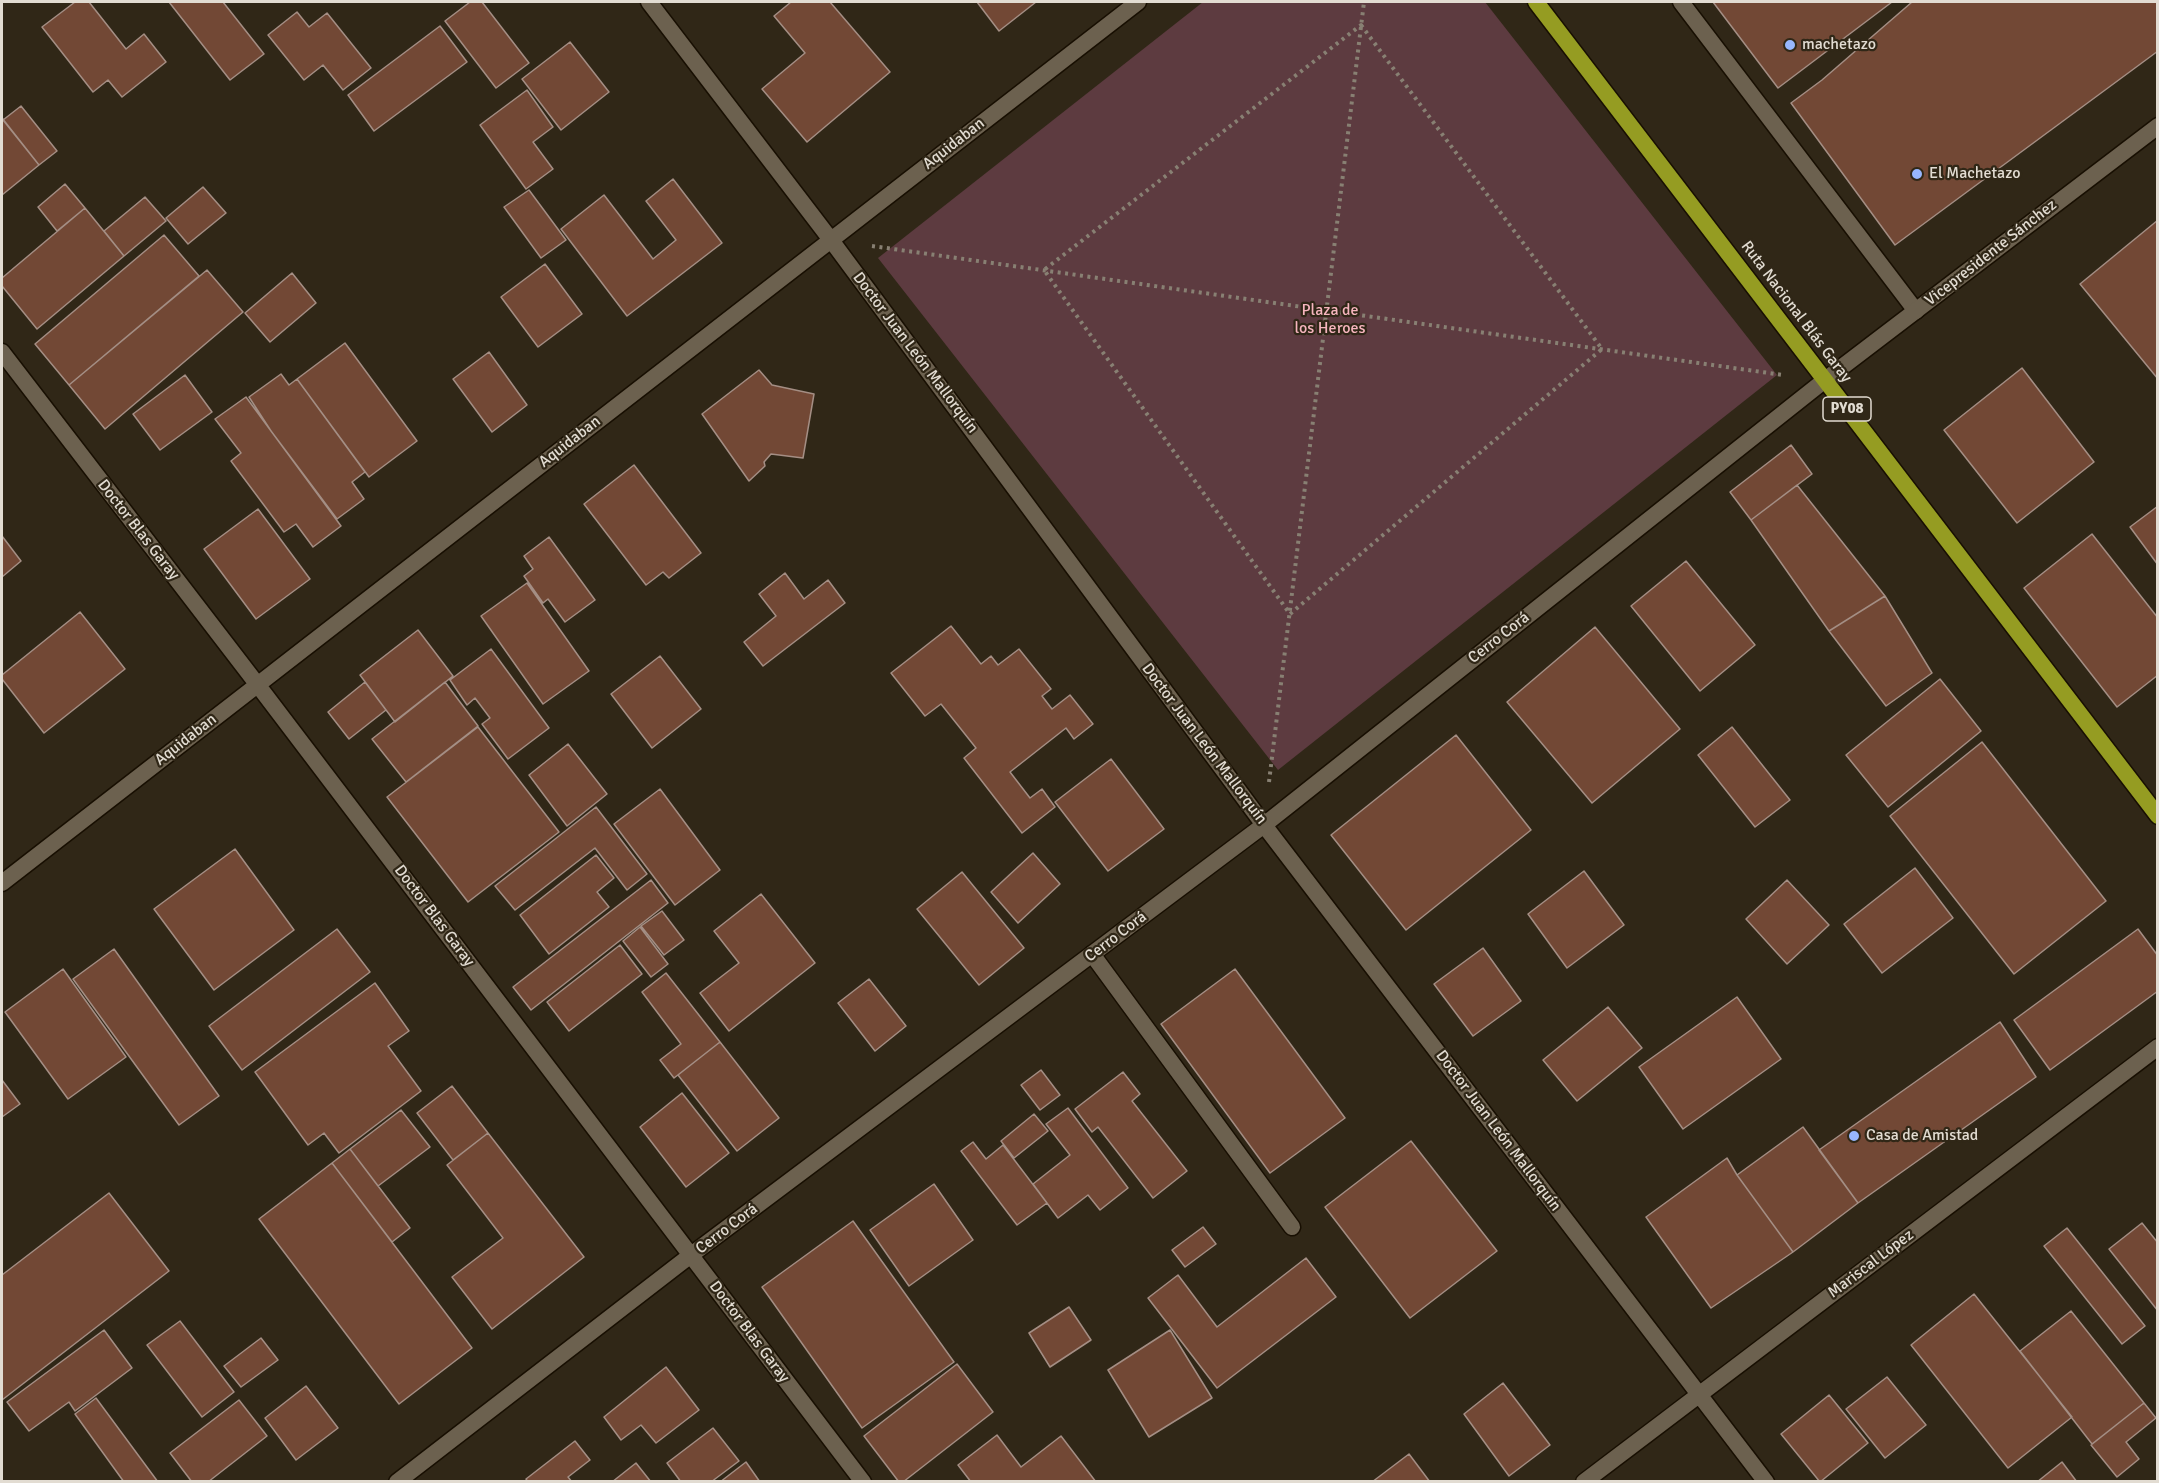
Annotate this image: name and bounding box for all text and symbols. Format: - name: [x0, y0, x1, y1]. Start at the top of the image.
- place label: machetazo: [1802, 35, 1876, 55]
- marker: machetazo: [1783, 38, 1797, 52]
- street label: Aquidaban: [919, 114, 989, 174]
- place label: El Machetazo: [1929, 164, 2020, 184]
- marker: El Machetazo: [1910, 167, 1924, 181]
- street label: Vicepresidente Sánchez: [1921, 196, 2061, 310]
- street label: Ruta Nacional Blás Garay: [1737, 237, 1855, 387]
- street label: Doctor Juan León Mallorquín: [848, 269, 982, 437]
- park label: Plaza de los Heroes: [1294, 301, 1366, 339]
- road number: PY08: [1823, 397, 1871, 421]
- street label: Aquidaban: [535, 412, 605, 472]
- street label: Doctor Blas Garay: [93, 476, 183, 584]
- street label: Cerro Corá: [1464, 608, 1534, 668]
- street label: Doctor Juan León Mallorquín: [1137, 660, 1271, 828]
- street label: Aquidaban: [151, 710, 221, 770]
- street label: Doctor Blas Garay: [390, 862, 478, 970]
- street label: Cerro Corá: [1081, 907, 1151, 967]
- street label: Doctor Juan León Mallorquín: [1431, 1047, 1565, 1215]
- place label: Casa de Amistad: [1866, 1126, 1978, 1146]
- marker: Casa de Amistad: [1847, 1129, 1861, 1143]
- street label: Cerro Corá: [692, 1199, 762, 1259]
- street label: Mariscal López: [1824, 1226, 1918, 1302]
- street label: Doctor Blas Garay: [705, 1278, 793, 1386]

